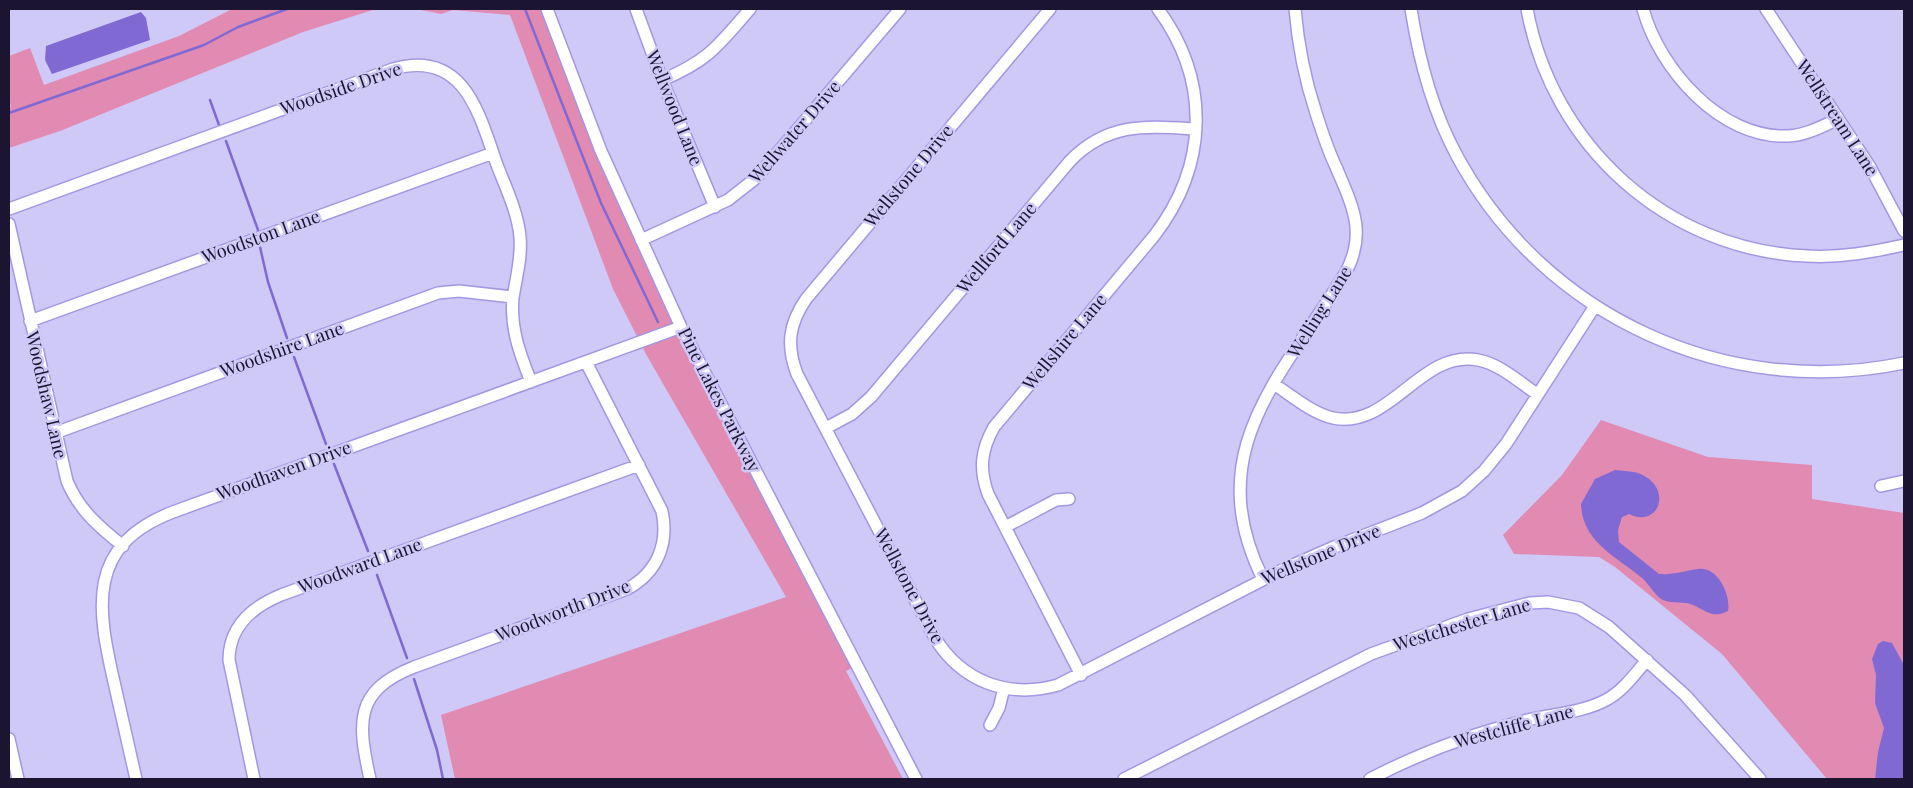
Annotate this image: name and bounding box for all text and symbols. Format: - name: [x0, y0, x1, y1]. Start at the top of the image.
- street label: Wellwood Lane: [641, 46, 709, 169]
- street label: Wellstream Lane: [1791, 54, 1885, 180]
- street label: Woodside Drive: [276, 56, 404, 120]
- street label: Wellwater Drive: [742, 75, 846, 189]
- street label: Wellstone Drive: [858, 119, 958, 233]
- street label: Wellford Lane: [950, 197, 1041, 299]
- street label: Woodston Lane: [197, 204, 323, 269]
- street label: Welling Lane: [1281, 261, 1357, 363]
- street label: Wellshire Lane: [1016, 288, 1112, 395]
- street label: Woodshire Lane: [216, 316, 347, 383]
- street label: Pine Lakes Parkway: [673, 323, 767, 476]
- street label: Woodshaw Lane: [20, 328, 73, 461]
- street label: Woodhaven Drive: [212, 435, 354, 506]
- street label: Wellstone Drive: [1256, 518, 1384, 590]
- street label: Wellstone Drive: [869, 523, 950, 647]
- street label: Woodward Lane: [294, 532, 425, 599]
- street label: Woodworth Drive: [491, 573, 633, 647]
- street label: Westchester Lane: [1389, 592, 1533, 657]
- street label: Westcliffe Lane: [1451, 699, 1576, 754]

